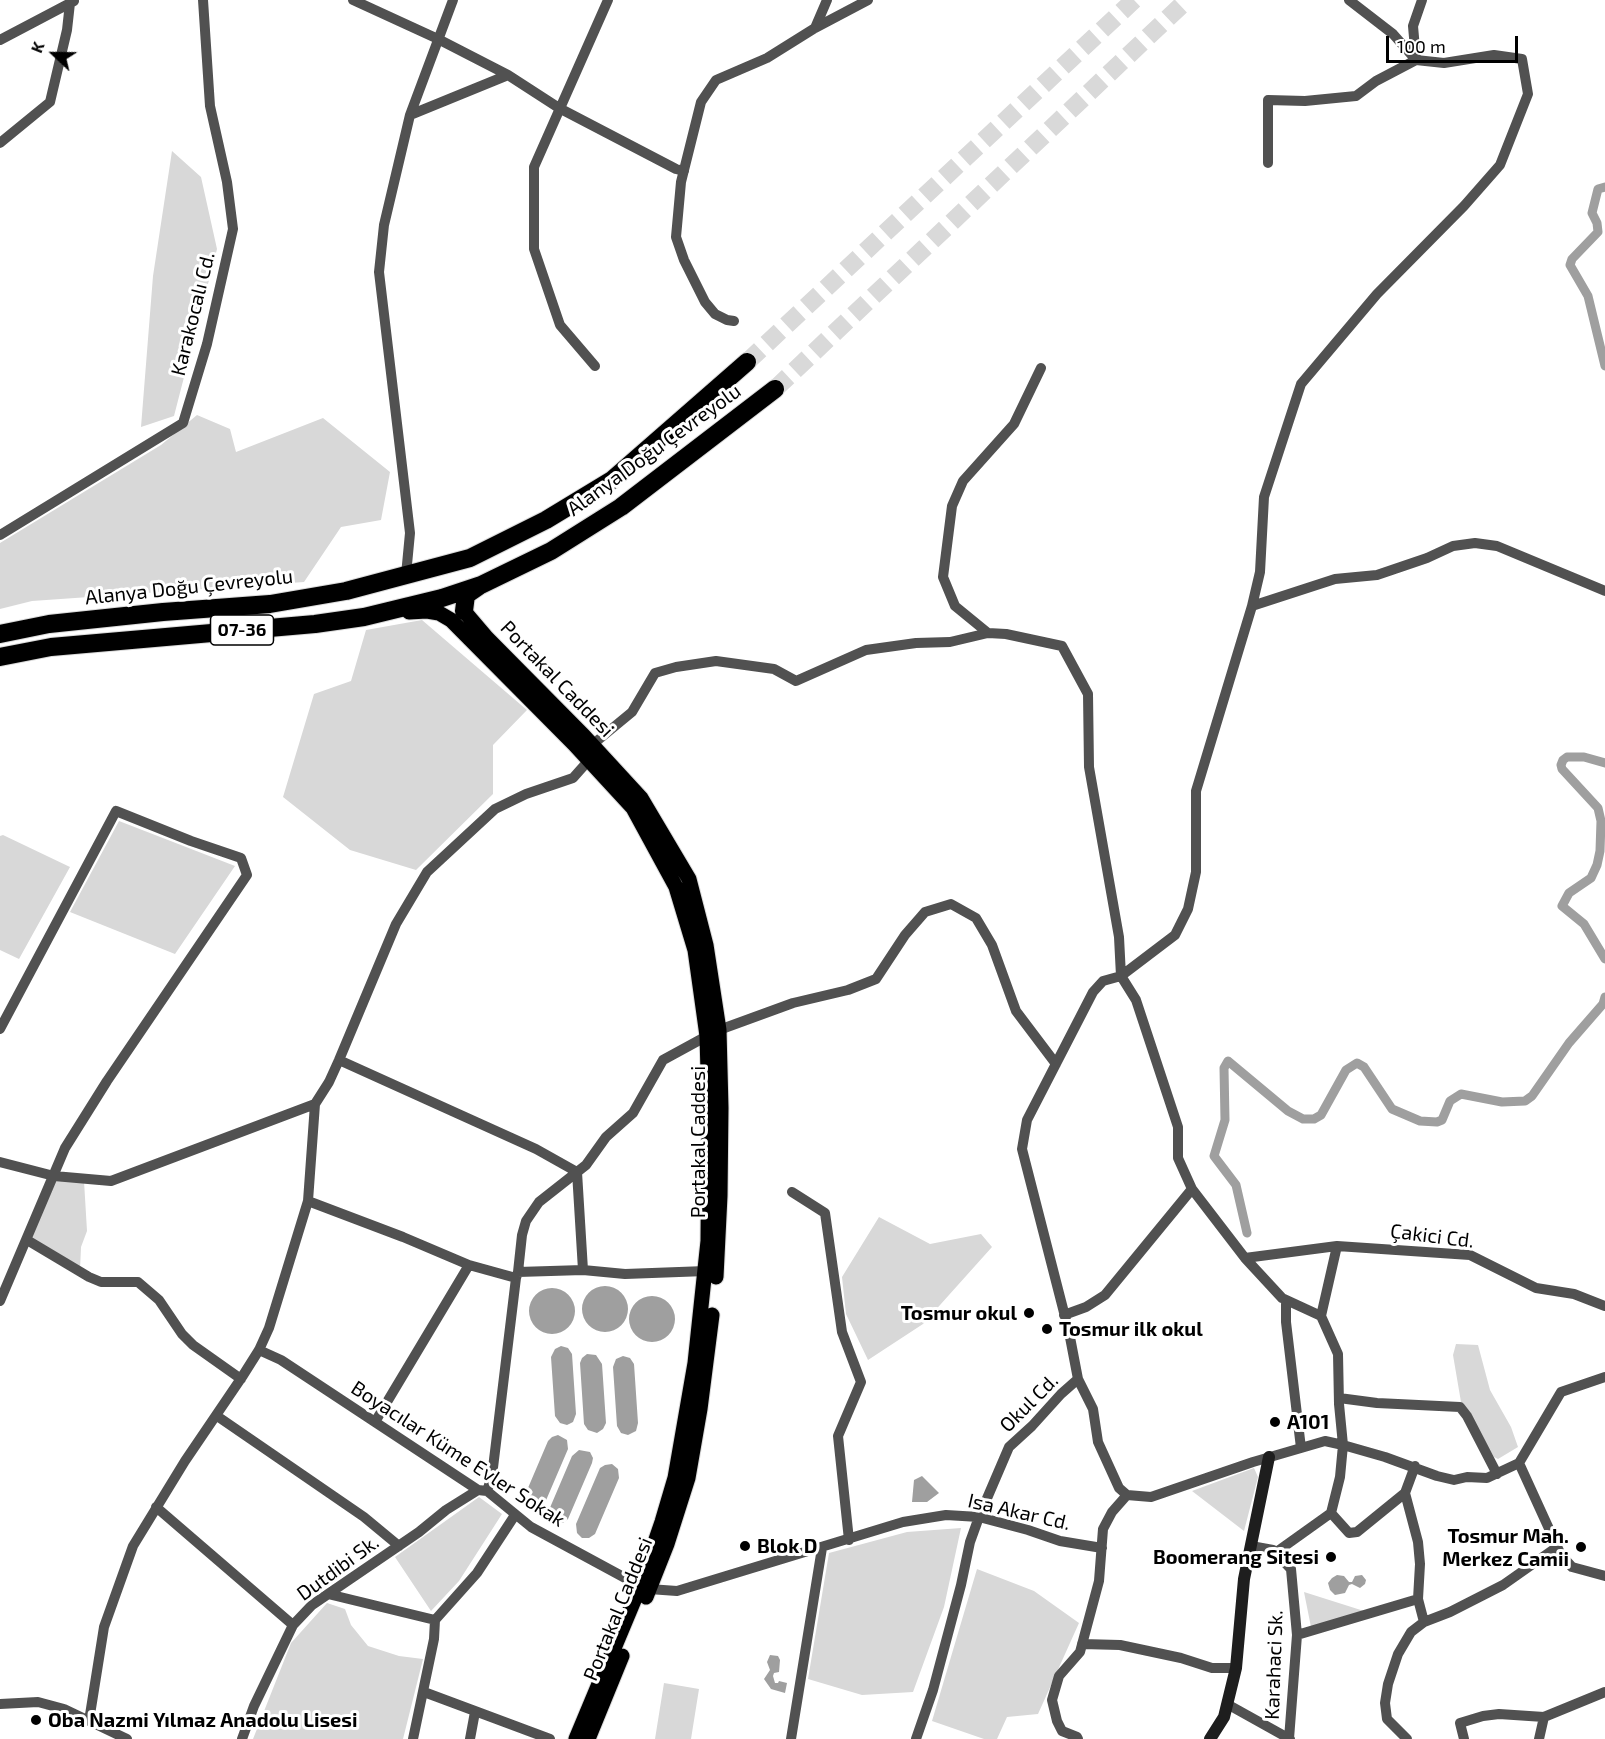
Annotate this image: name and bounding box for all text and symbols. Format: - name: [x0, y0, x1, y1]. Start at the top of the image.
- north arrow: [24, 24, 84, 84]
- scale bar: [1389, 24, 1521, 62]
- text: 100 m: [1397, 35, 1446, 57]
- text: K: [26, 39, 48, 55]
- street label: Karakocalı Cd.: [166, 250, 220, 378]
- street label: Alanya Doğu Çevreyolu: [562, 379, 746, 521]
- street label: Alanya Doğu Çevreyolu: [84, 564, 294, 610]
- road number: 07-36: [210, 615, 274, 645]
- street label: Portakal Caddesi: [495, 616, 619, 742]
- street label: Portakal Caddesi: [686, 1066, 710, 1218]
- street label: Çakici Cd.: [1389, 1219, 1475, 1253]
- place label: Tosmur okul: [901, 1301, 1017, 1325]
- marker: Tosmur okul: [1022, 1306, 1036, 1320]
- place label: Tosmur ilk okul: [1059, 1317, 1203, 1341]
- marker: Tosmur ilk okul: [1040, 1322, 1054, 1336]
- street label: Okul Cd.: [995, 1369, 1063, 1437]
- street label: Boyacılar Küme Evler Sokak: [347, 1376, 569, 1532]
- place label: A101: [1287, 1410, 1329, 1434]
- marker: A101: [1268, 1415, 1282, 1429]
- street label: Isa Akar Cd.: [965, 1489, 1073, 1535]
- place label: Tosmur Mah. Merkez Camii: [1442, 1524, 1569, 1571]
- street label: Dutdibi Sk.: [292, 1530, 384, 1606]
- street label: Portakal Caddesi: [578, 1534, 658, 1684]
- place label: Blok D: [757, 1534, 817, 1558]
- marker: Blok D: [738, 1539, 752, 1553]
- marker: Tosmur Mah. Merkez Camii: [1574, 1540, 1588, 1554]
- place label: Boomerang Sitesi: [1153, 1545, 1319, 1569]
- marker: Boomerang Sitesi: [1324, 1550, 1338, 1564]
- street label: Karahaci Sk.: [1260, 1610, 1288, 1720]
- place label: Oba Nazmi Yılmaz Anadolu Lisesi: [48, 1708, 357, 1732]
- marker: Oba Nazmi Yılmaz Anadolu Lisesi: [29, 1713, 43, 1727]

